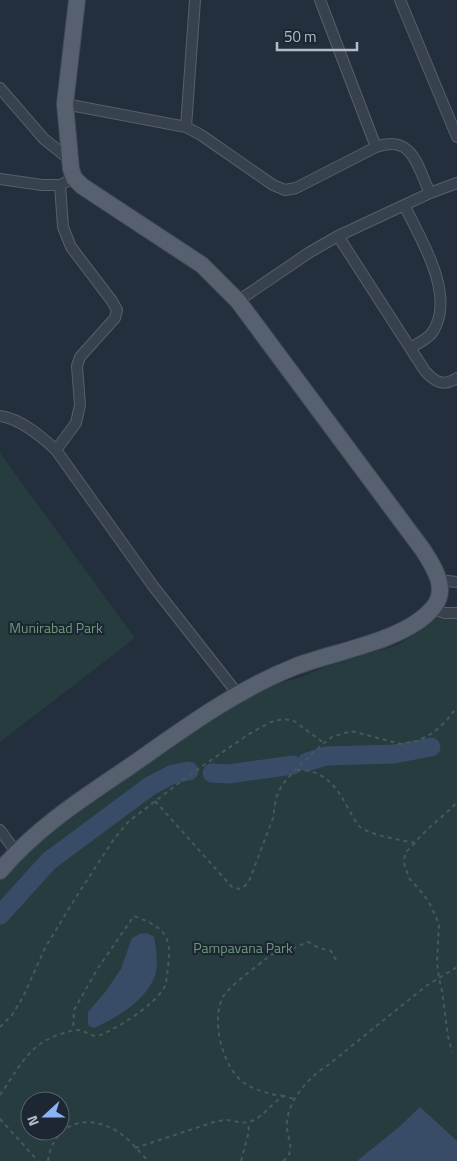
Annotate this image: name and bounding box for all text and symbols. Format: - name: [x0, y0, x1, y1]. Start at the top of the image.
- scale bar: [277, 20, 357, 52]
- text: 50 m: [284, 25, 317, 48]
- park label: Munirabad Park: [9, 617, 103, 638]
- park label: Pampavana Park: [193, 937, 293, 958]
- north arrow: [20, 1091, 70, 1141]
- text: N: [21, 1113, 44, 1129]

